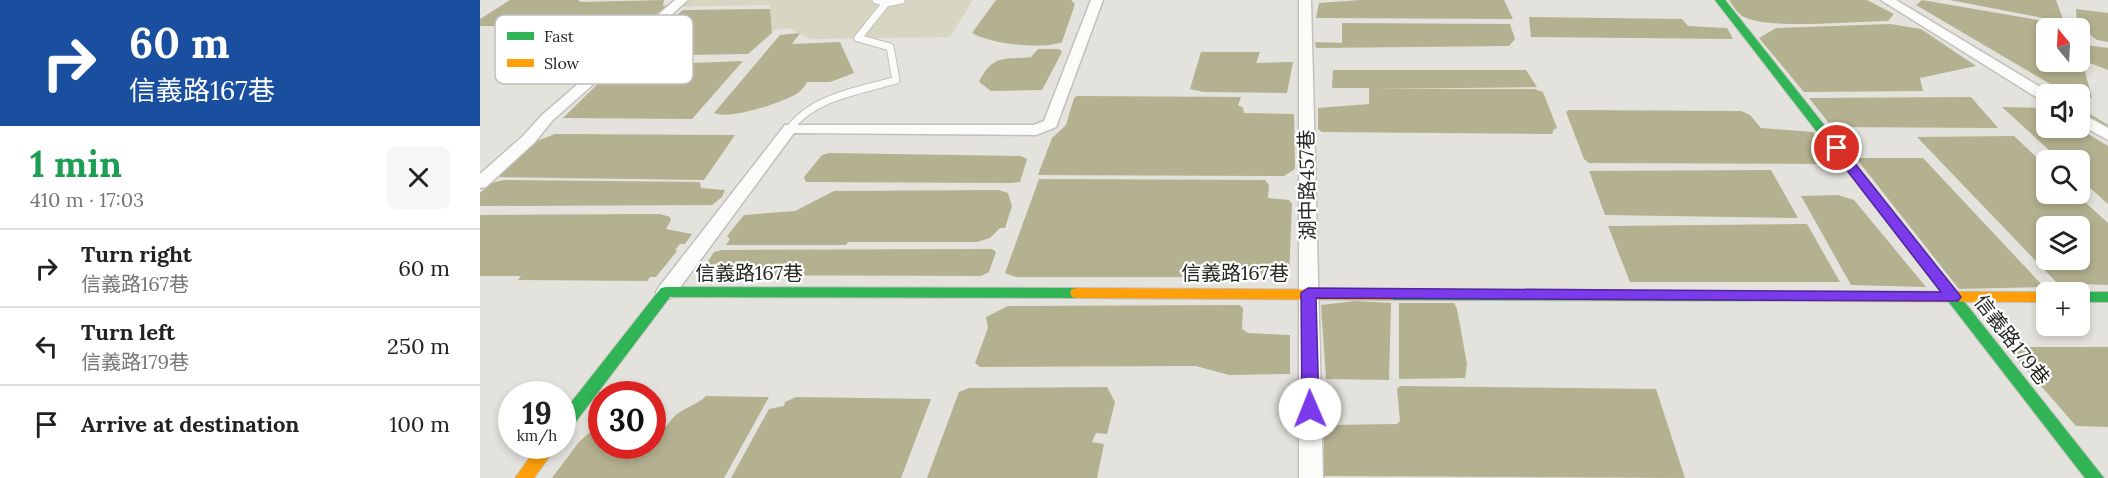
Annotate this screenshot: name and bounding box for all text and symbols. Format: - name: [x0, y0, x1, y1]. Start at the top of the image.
- legend: [495, 15, 693, 84]
- text: 60 m: [129, 16, 230, 70]
- north arrow: [2036, 18, 2090, 72]
- map controls: [2036, 18, 2090, 336]
- icon: right: [30, 24, 108, 102]
- text: Fast: [544, 26, 575, 46]
- text: Slow: [544, 53, 580, 73]
- text: 信義路167巷: [129, 73, 275, 107]
- button: sound: [2036, 84, 2090, 138]
- pin: [1811, 122, 1862, 173]
- street label: 湖中路457巷: [1293, 129, 1320, 241]
- icon: arrive: [1820, 131, 1853, 164]
- text: 1 min: [30, 141, 122, 187]
- button: close: [387, 146, 450, 209]
- button: search: [2036, 150, 2090, 204]
- text: 410 m · 17:03: [30, 187, 144, 212]
- button: layers: [2036, 216, 2090, 270]
- text: Turn right: [81, 240, 192, 268]
- icon: right: [30, 252, 63, 285]
- text: 60 m: [398, 254, 450, 282]
- street label: 信義路167巷: [695, 260, 803, 285]
- street label: 信義路167巷: [1181, 260, 1289, 285]
- text: 信義路167巷: [81, 271, 189, 296]
- button: +: [2036, 282, 2090, 336]
- street label: 信義路179巷: [1969, 289, 2056, 390]
- text: Turn left: [81, 318, 175, 346]
- icon: left: [30, 330, 63, 363]
- text: 250 m: [387, 332, 450, 360]
- text: 信義路179巷: [81, 349, 189, 374]
- position arrow: [1278, 377, 1342, 441]
- speed limit sign: 30: [588, 381, 666, 459]
- text: 19: [522, 394, 552, 432]
- icon: arrive: [30, 408, 63, 441]
- text: Arrive at destination: [81, 410, 299, 438]
- text: 100 m: [389, 410, 450, 438]
- text: km/h: [517, 426, 557, 445]

